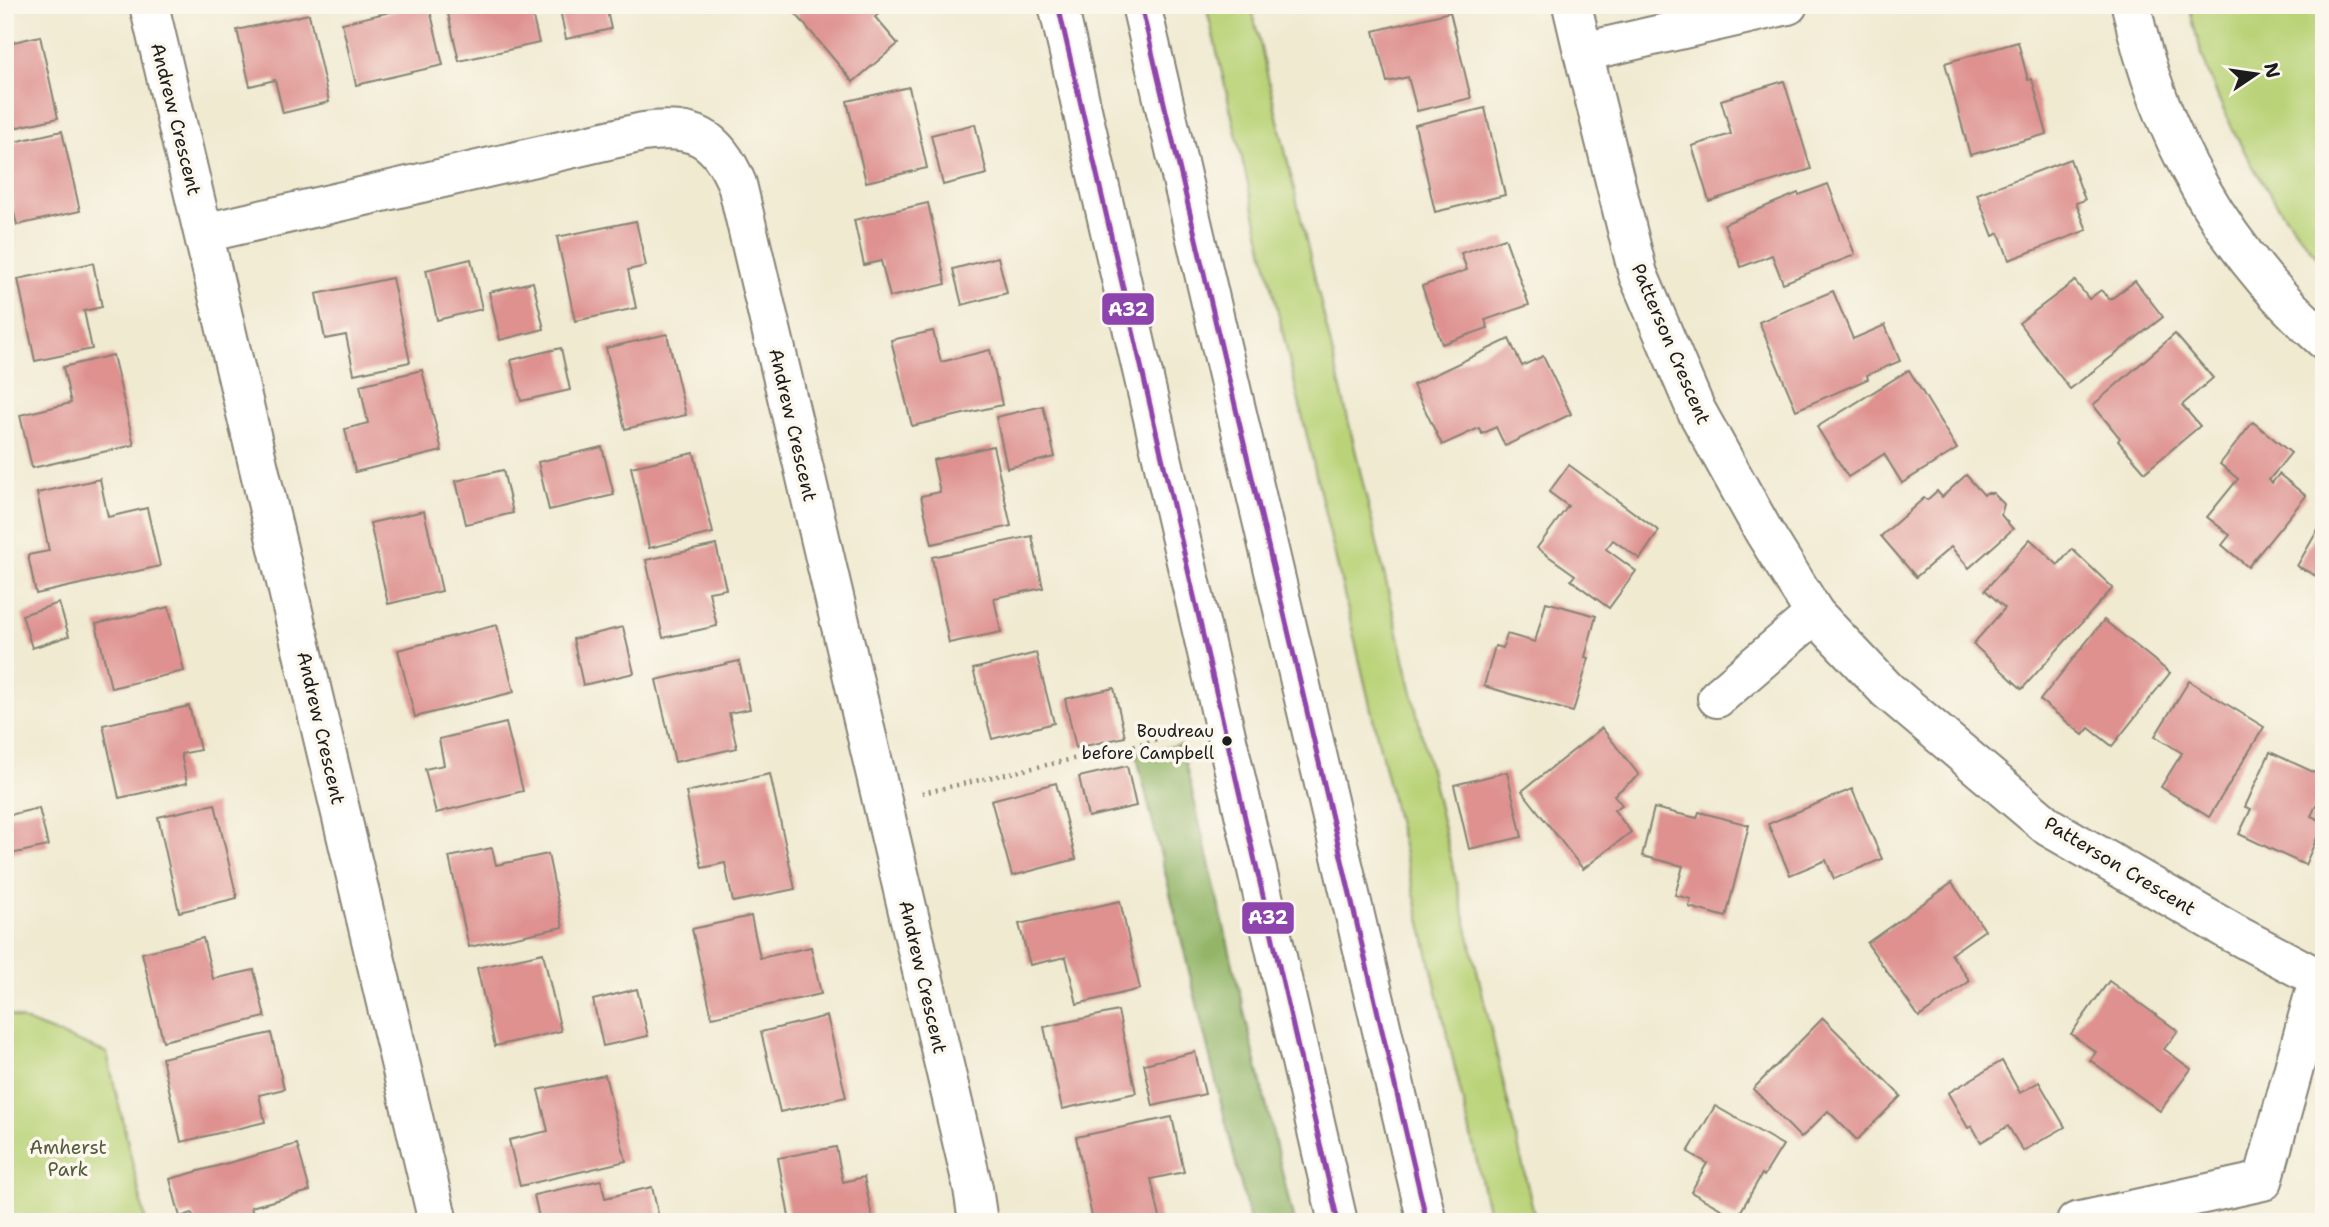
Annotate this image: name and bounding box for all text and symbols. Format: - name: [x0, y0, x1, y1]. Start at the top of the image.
- north arrow: [2220, 38, 2290, 108]
- street label: Andrew Crescent: [145, 40, 207, 198]
- text: N: [2258, 60, 2286, 80]
- street label: Patterson Crescent: [1626, 260, 1716, 428]
- line badge: A32: [1101, 292, 1155, 326]
- text: A32: [1108, 297, 1148, 322]
- street label: Andrew Crescent: [763, 346, 823, 504]
- street label: Andrew Crescent: [291, 649, 351, 807]
- place label: Boudreau before Campbell: [1082, 720, 1214, 764]
- marker: Boudreau before Campbell: [1220, 734, 1234, 748]
- street label: Patterson Crescent: [2040, 811, 2200, 921]
- street label: Andrew Crescent: [893, 898, 953, 1056]
- line badge: A32: [1241, 901, 1295, 935]
- text: A32: [1248, 905, 1288, 930]
- park label: Amherst Park: [29, 1135, 107, 1182]

